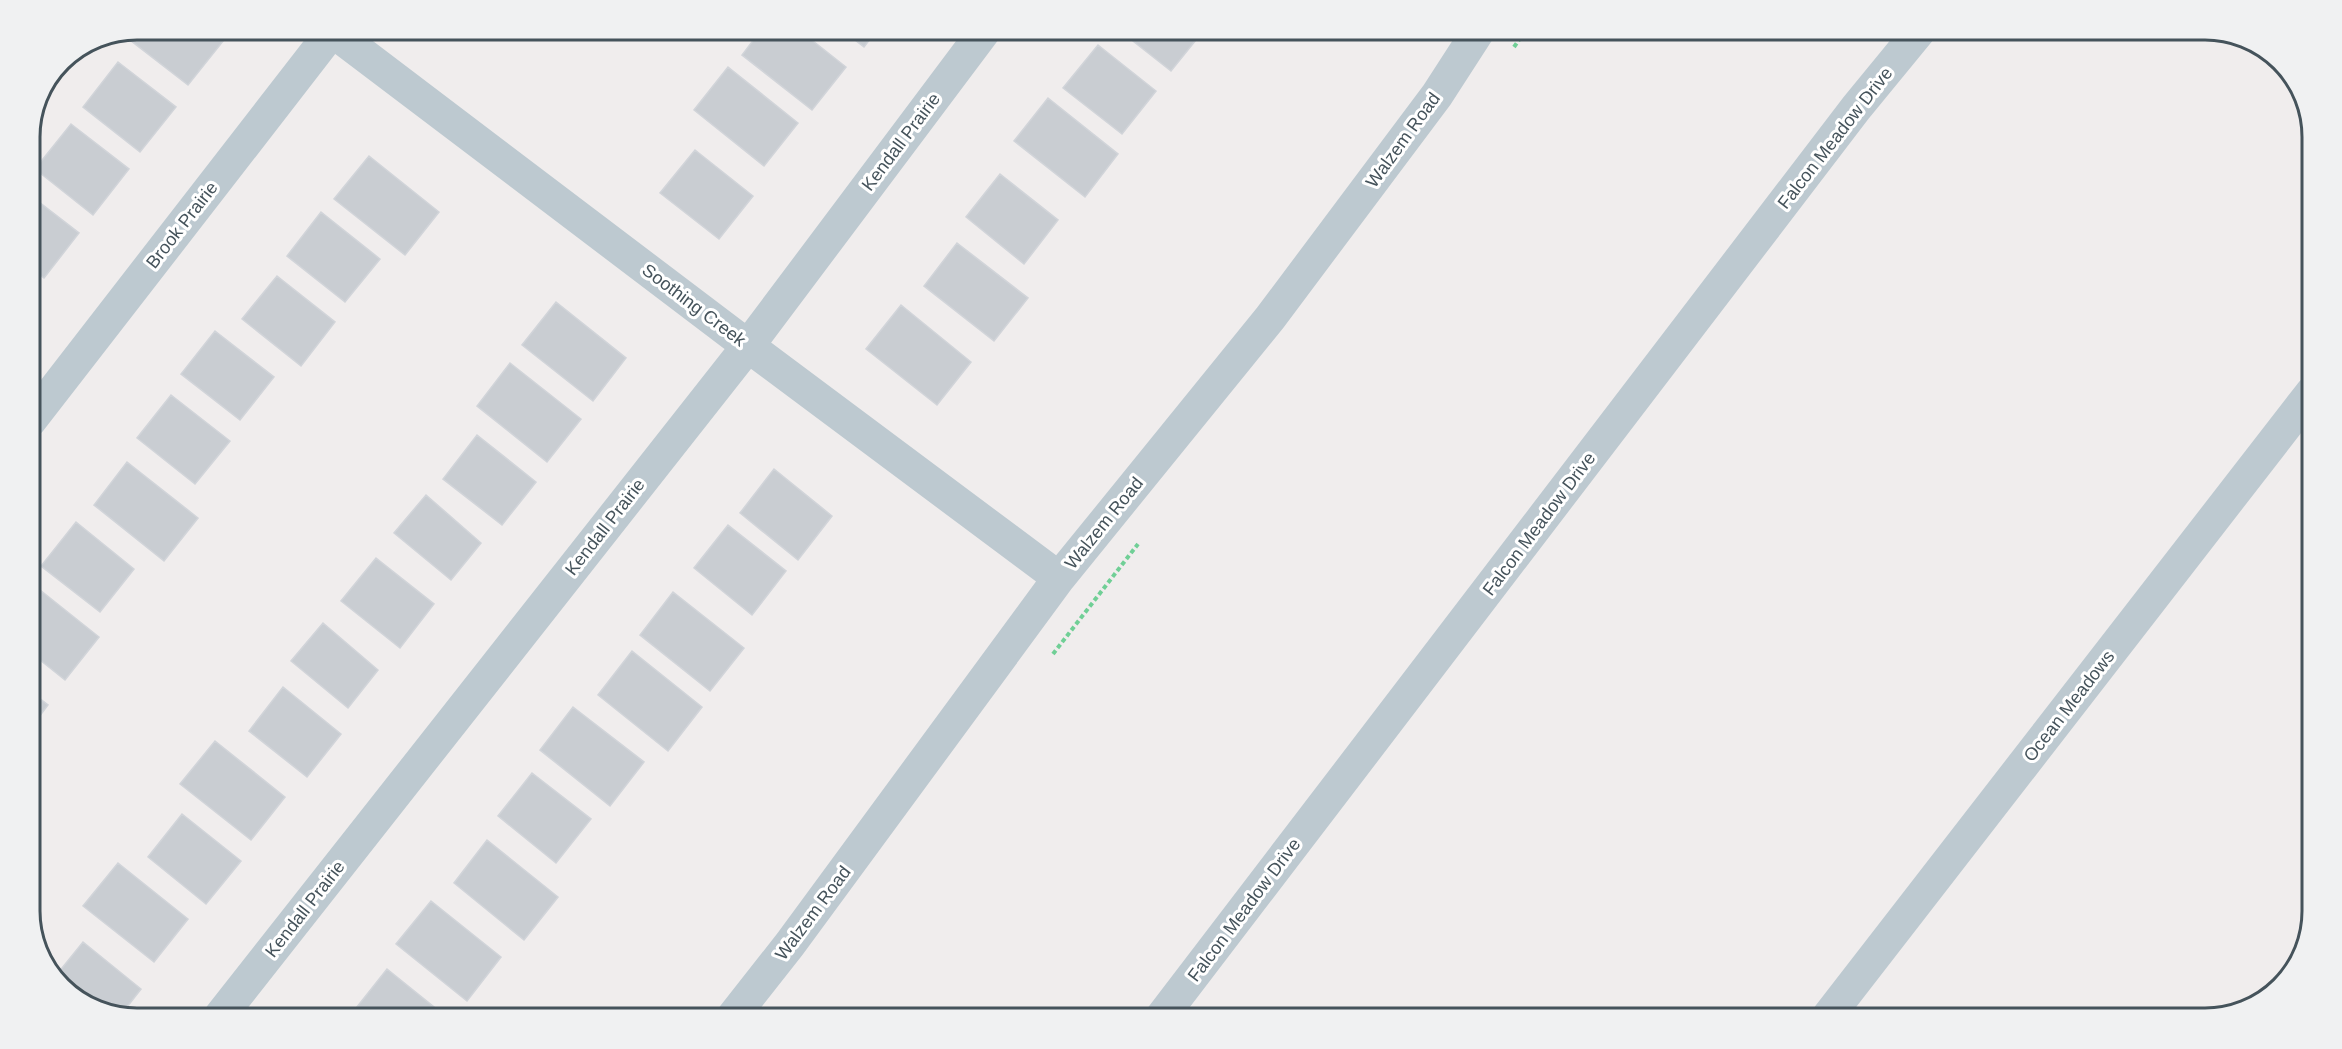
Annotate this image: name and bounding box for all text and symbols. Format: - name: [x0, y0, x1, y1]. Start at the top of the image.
- street label: Falcon Meadow Drive: [1774, 63, 1896, 213]
- street label: Kendall Prairie: [858, 89, 944, 195]
- street label: Walzem Road: [1362, 89, 1444, 191]
- street label: Brook Prairie: [142, 178, 222, 272]
- street label: Soothing Creek: [638, 260, 750, 351]
- street label: Falcon Meadow Drive: [1479, 448, 1599, 600]
- street label: Walzem Road: [1061, 473, 1147, 573]
- street label: Kendall Prairie: [561, 475, 649, 579]
- street label: Ocean Meadows: [2020, 647, 2118, 765]
- street label: Falcon Meadow Drive: [1184, 834, 1304, 986]
- street label: Kendall Prairie: [261, 857, 349, 961]
- street label: Walzem Road: [771, 862, 855, 964]

